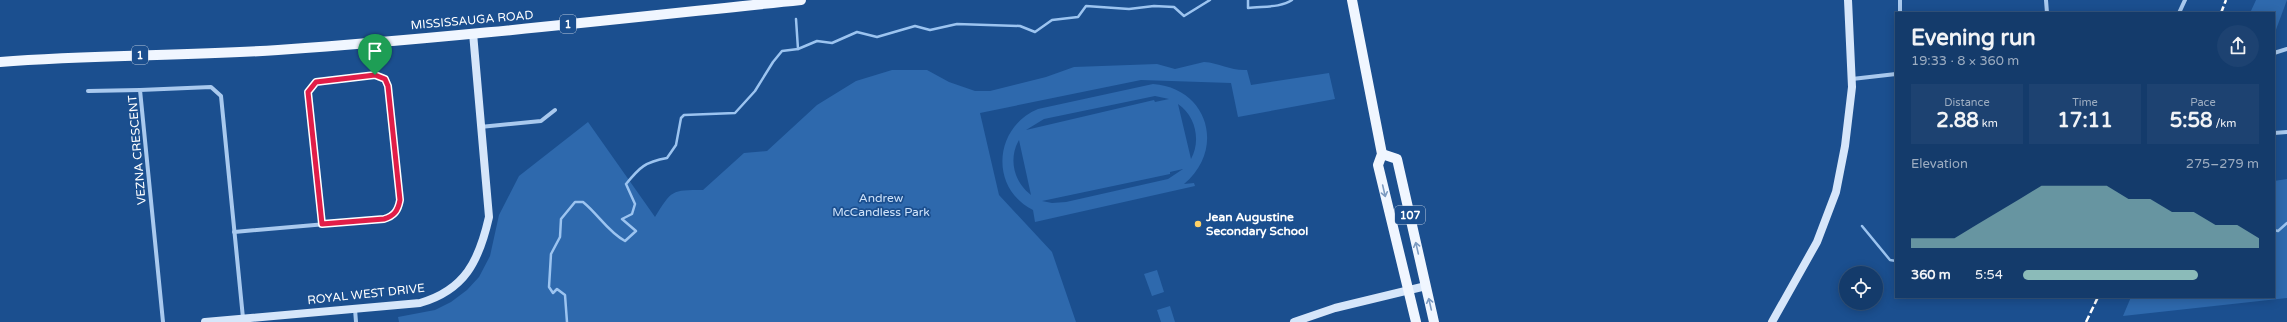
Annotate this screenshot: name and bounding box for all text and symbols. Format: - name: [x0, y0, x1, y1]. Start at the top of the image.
- street label: MISSISSAUGA ROAD: [410, 8, 534, 32]
- road number: 1: [560, 15, 576, 33]
- text: Evening run: [1911, 25, 2036, 51]
- button: share: [2217, 25, 2259, 67]
- pin: [358, 34, 392, 75]
- icon: arrive: [364, 40, 386, 62]
- road number: 1: [132, 46, 148, 64]
- text: 19:33 · 8 × 360 m: [1911, 53, 2019, 69]
- street label: VEZNA CRESCENT: [125, 94, 149, 206]
- text: Distance: [1944, 96, 1990, 109]
- text: Time: [2072, 96, 2098, 109]
- text: Pace: [2190, 96, 2216, 109]
- text: 2.88: [1936, 109, 1979, 133]
- text: 17:11: [2057, 109, 2113, 133]
- text: 5:58: [2170, 109, 2213, 133]
- text: km: [1979, 117, 1998, 130]
- text: /km: [2213, 117, 2236, 130]
- text: Elevation: [1911, 156, 1968, 172]
- text: 275–279 m: [2186, 156, 2259, 172]
- one-way arrow: [1381, 184, 1389, 197]
- park label: Andrew McCandless Park: [832, 191, 930, 219]
- road number: 107: [1395, 206, 1425, 224]
- place label: Jean Augustine Secondary School: [1205, 210, 1308, 239]
- marker: Jean Augustine Secondary School: [1193, 219, 1203, 229]
- one-way arrow: [1413, 242, 1421, 255]
- map controls: [1839, 266, 1883, 310]
- button: locate: [1839, 266, 1883, 310]
- text: 360 m: [1911, 267, 1951, 283]
- text: 5:54: [1975, 267, 2003, 283]
- street label: ROYAL WEST DRIVE: [307, 281, 426, 307]
- one-way arrow: [1426, 298, 1433, 311]

